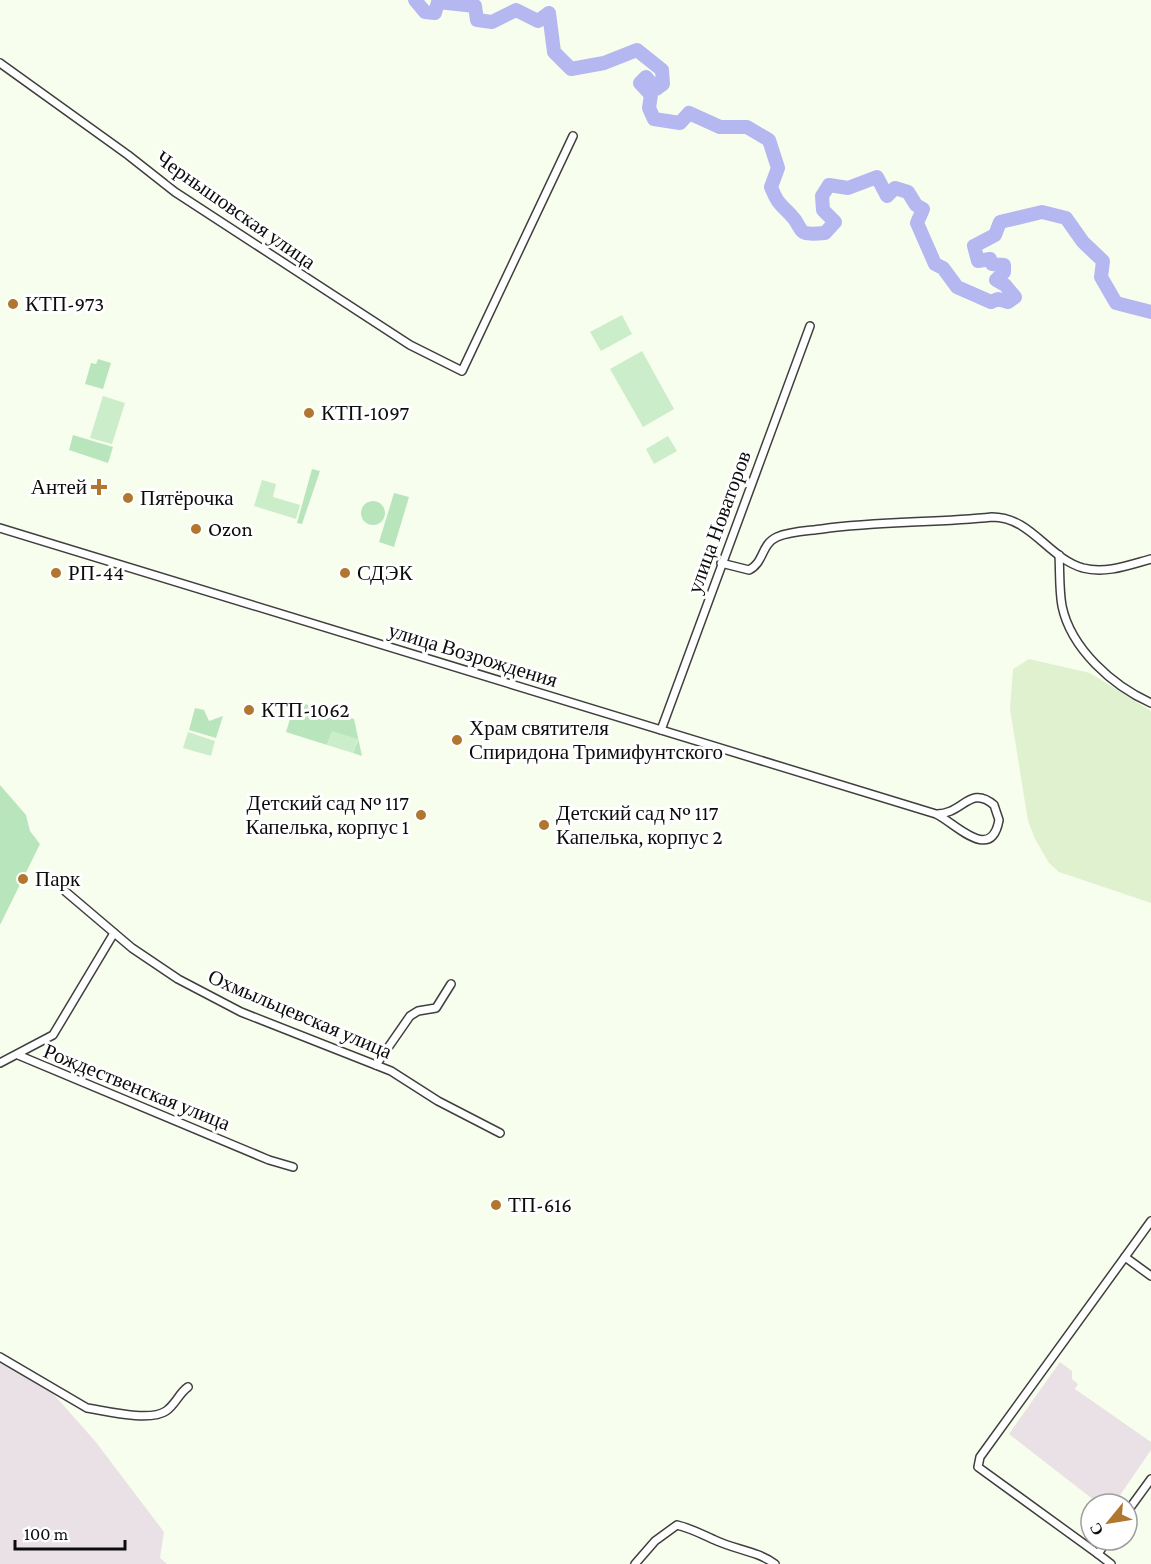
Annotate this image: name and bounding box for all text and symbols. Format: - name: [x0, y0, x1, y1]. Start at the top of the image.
- street label: Чернышовская улица: [152, 146, 321, 274]
- place label: КТП-973: [25, 292, 104, 316]
- marker: КТП-973: [6, 297, 20, 311]
- place label: КТП-1097: [321, 401, 409, 425]
- marker: КТП-1097: [302, 406, 316, 420]
- street label: улица Новаторов: [682, 447, 756, 597]
- place label: Антей: [31, 475, 87, 499]
- marker: Антей: [92, 480, 106, 494]
- place label: Пятёрочка: [140, 486, 234, 510]
- marker: Пятёрочка: [121, 491, 135, 505]
- place label: Ozon: [208, 517, 253, 541]
- marker: Ozon: [189, 522, 203, 536]
- place label: РП-44: [68, 561, 124, 585]
- place label: СДЭК: [357, 561, 414, 585]
- marker: РП-44: [49, 566, 63, 580]
- marker: СДЭК: [338, 566, 352, 580]
- street label: улица Возрождения: [385, 618, 561, 692]
- place label: КТП-1062: [261, 698, 349, 722]
- marker: КТП-1062: [242, 703, 256, 717]
- place label: Храм святителя Спиридона Тримифунтского: [469, 716, 723, 764]
- marker: Храм святителя Спиридона Тримифунтского: [450, 733, 464, 747]
- place label: Детский сад № 117 Капелька, корпус 1: [246, 791, 409, 839]
- place label: Детский сад № 117 Капелька, корпус 2: [556, 801, 722, 849]
- marker: Детский сад № 117 Капелька, корпус 1: [414, 808, 428, 822]
- marker: Детский сад № 117 Капелька, корпус 2: [537, 818, 551, 832]
- place label: Парк: [35, 867, 81, 891]
- marker: Парк: [16, 872, 30, 886]
- street label: Охмыльцевская улица: [204, 964, 396, 1064]
- street label: Рождественская улица: [40, 1039, 234, 1136]
- place label: ТП-616: [508, 1193, 572, 1217]
- marker: ТП-616: [489, 1198, 503, 1212]
- north arrow: [1079, 1492, 1139, 1552]
- scale bar: [15, 1513, 124, 1551]
- text: С: [1086, 1520, 1107, 1539]
- text: 100 m: [24, 1524, 69, 1544]

